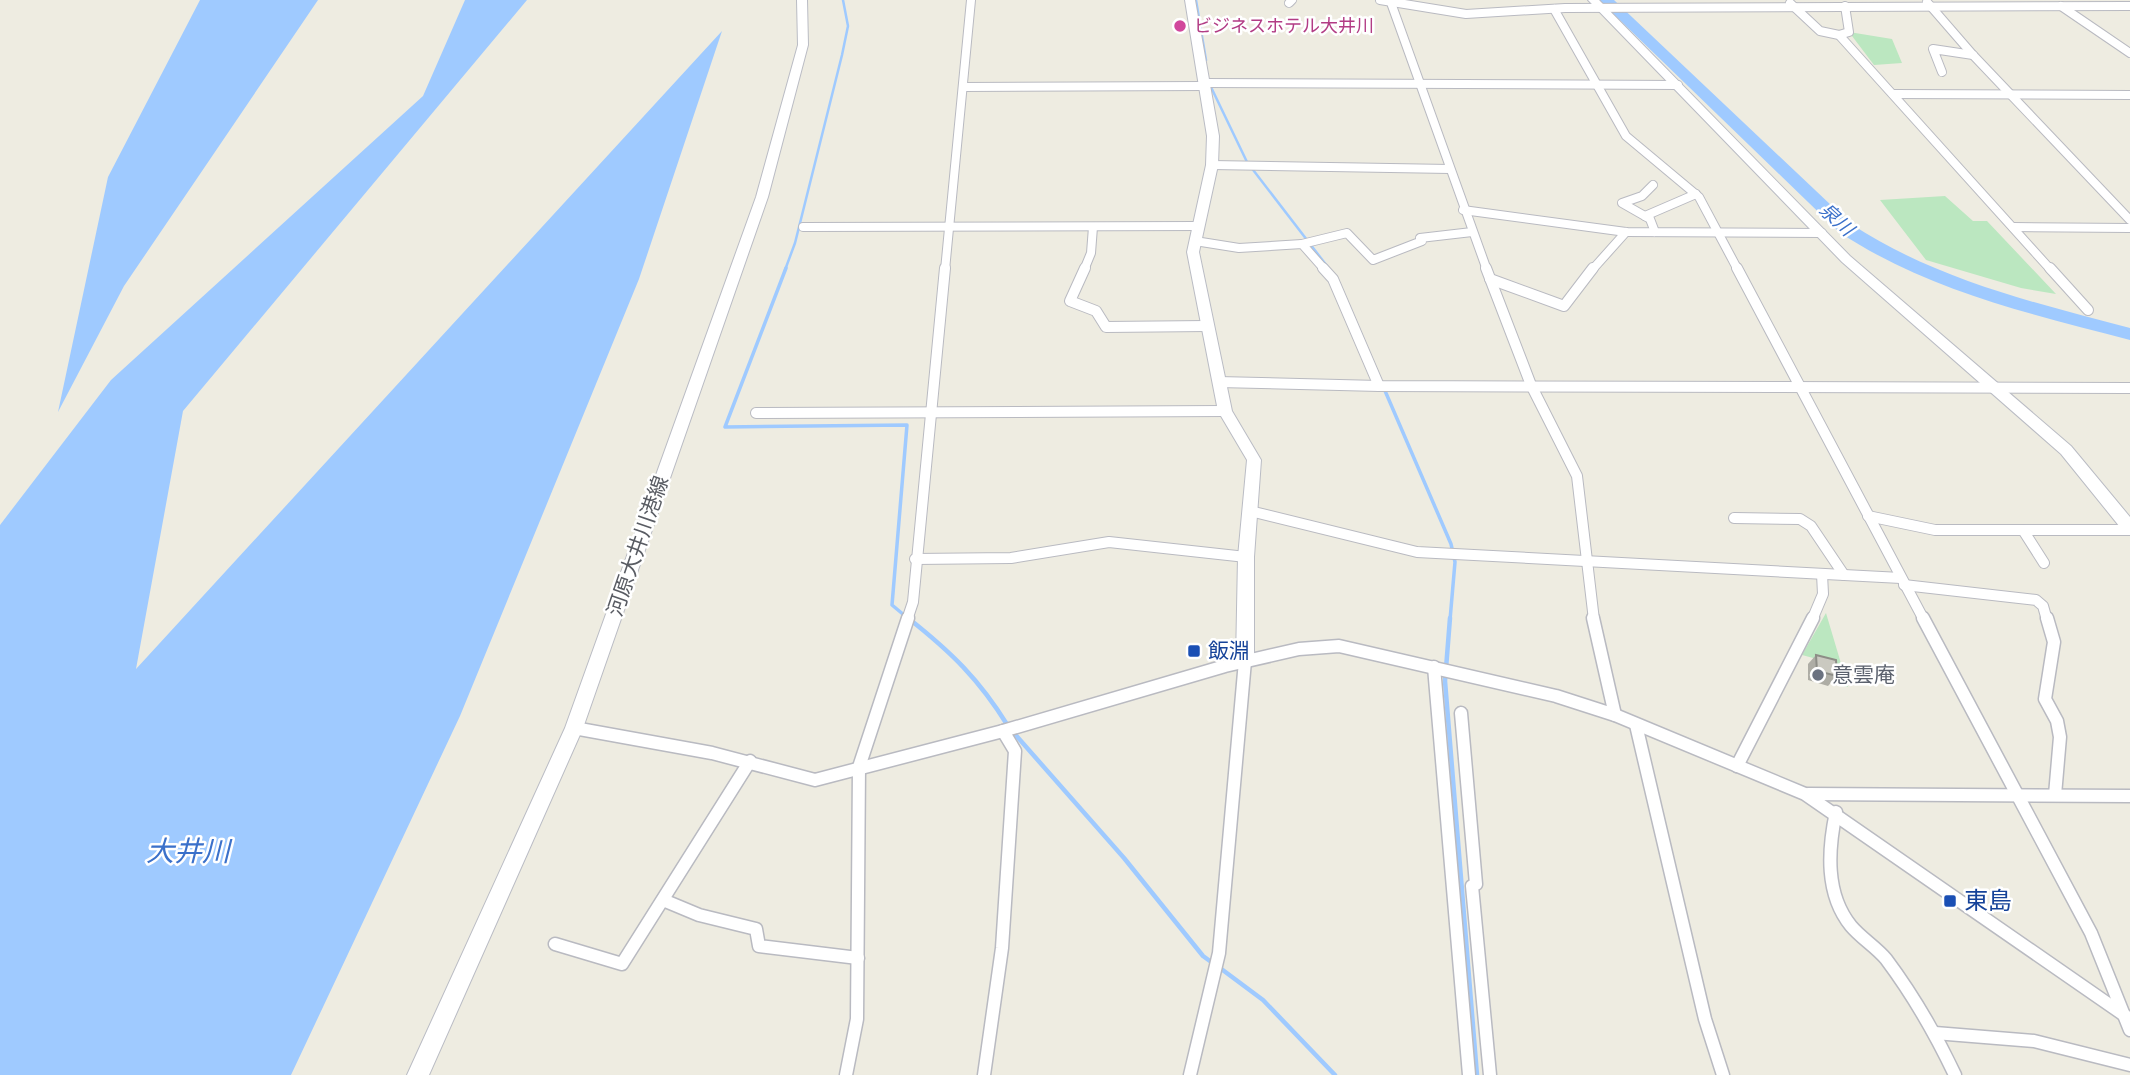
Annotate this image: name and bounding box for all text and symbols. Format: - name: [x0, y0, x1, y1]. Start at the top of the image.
- place label: ビジネスホテル大井川: [1194, 15, 1374, 36]
- marker: ビジネスホテル大井川: [1172, 18, 1188, 34]
- water label: 泉川: [1816, 198, 1860, 241]
- street label: 河原大井川港線: [602, 472, 672, 619]
- place label: 飯淵: [1208, 638, 1250, 662]
- marker: 飯淵: [1186, 643, 1202, 659]
- place label: 意雲庵: [1832, 662, 1895, 686]
- marker: 意雲庵: [1810, 667, 1826, 683]
- water label: 大井川: [146, 835, 233, 867]
- place label: 東島: [1964, 887, 2012, 914]
- marker: 東島: [1942, 893, 1958, 909]

